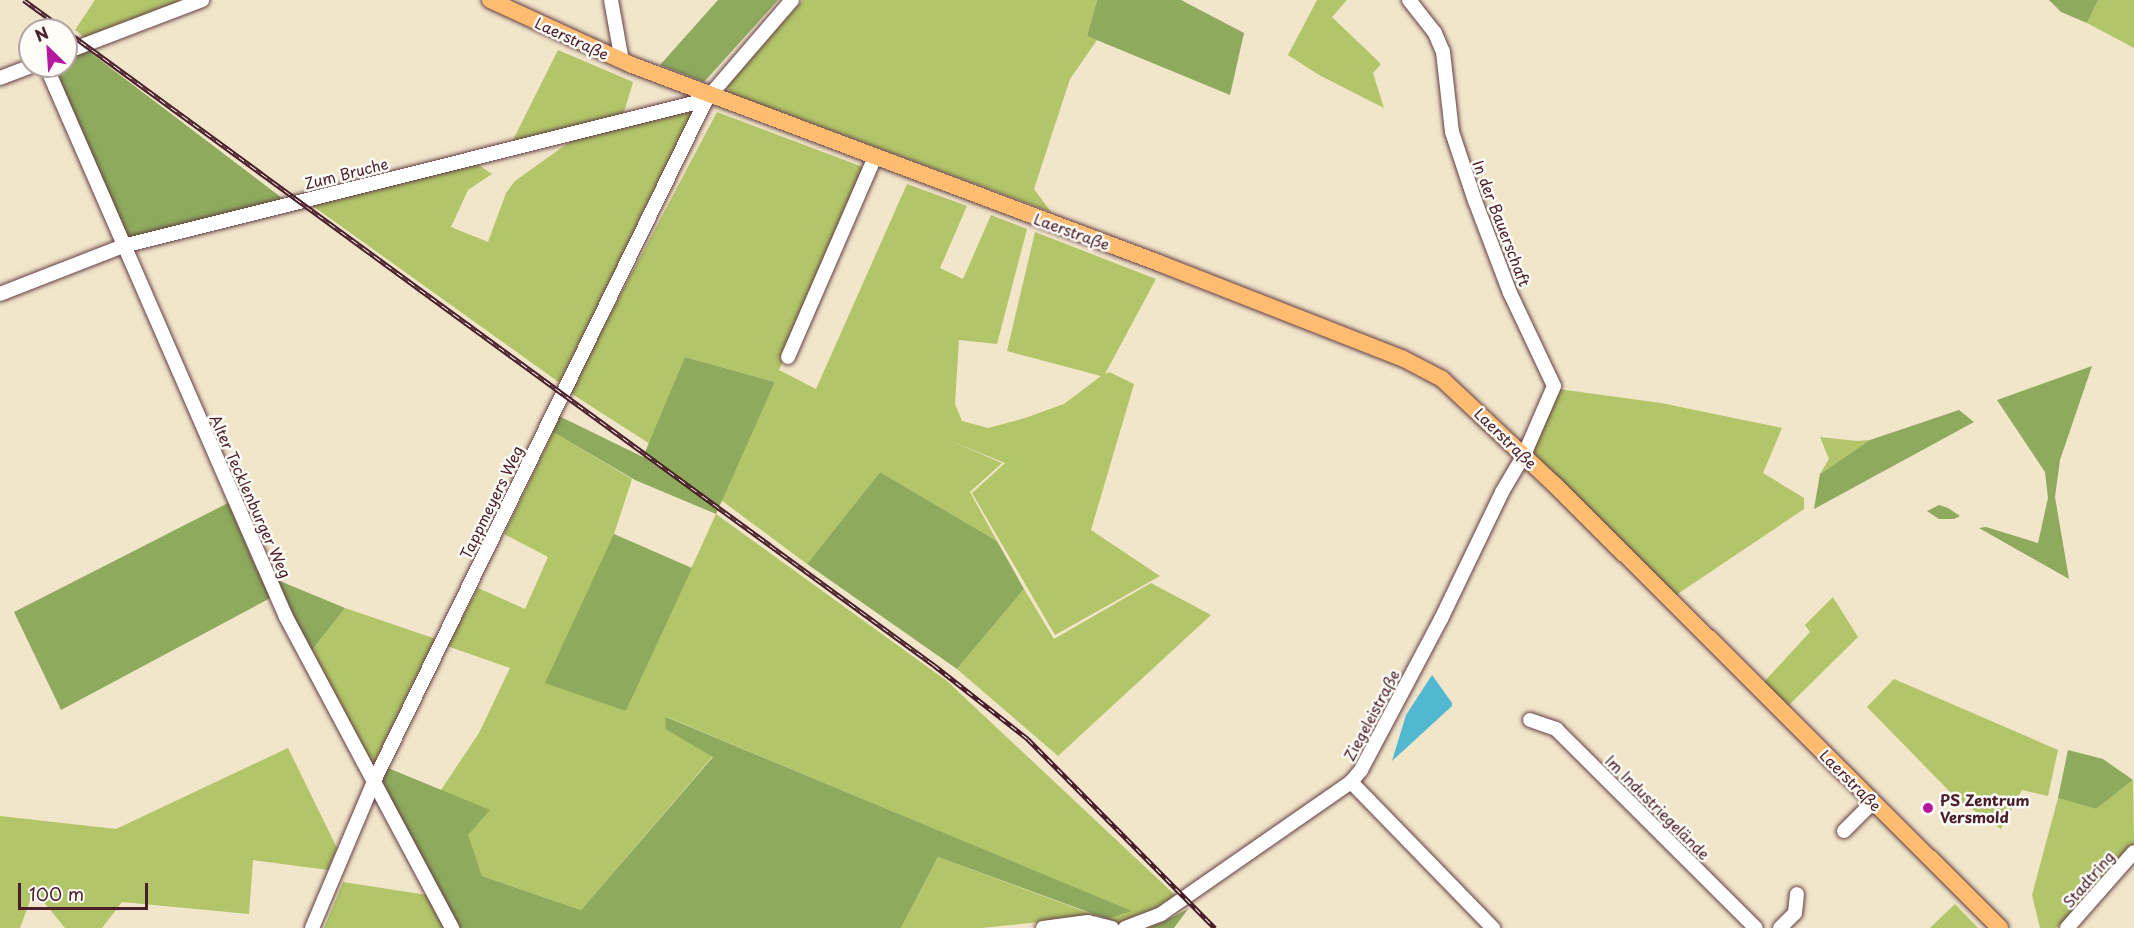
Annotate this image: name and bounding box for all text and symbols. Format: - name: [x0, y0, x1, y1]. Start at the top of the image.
- street label: Laerstraße: [532, 13, 612, 63]
- north arrow: [18, 18, 78, 78]
- text: N: [30, 20, 52, 47]
- street label: Zum Bruche: [302, 154, 390, 192]
- street label: In der Bauerschaft: [1469, 157, 1535, 289]
- street label: Laerstraße: [1032, 209, 1112, 253]
- street label: Laerstraße: [1471, 404, 1541, 472]
- street label: Alter Tecklenburger Weg: [206, 411, 296, 581]
- street label: Tappmeyers Weg: [456, 442, 526, 562]
- street label: Ziegeleistraße: [1339, 666, 1403, 764]
- street label: Laerstraße: [1817, 746, 1885, 814]
- street label: Im Industriegelände: [1602, 751, 1714, 863]
- place label: PS Zentrum Versmold: [1940, 790, 2029, 825]
- marker: PS Zentrum Versmold: [1921, 801, 1935, 815]
- street label: Stadtring: [2059, 847, 2117, 911]
- scale bar: [21, 871, 152, 909]
- text: 100 m: [29, 880, 84, 907]

